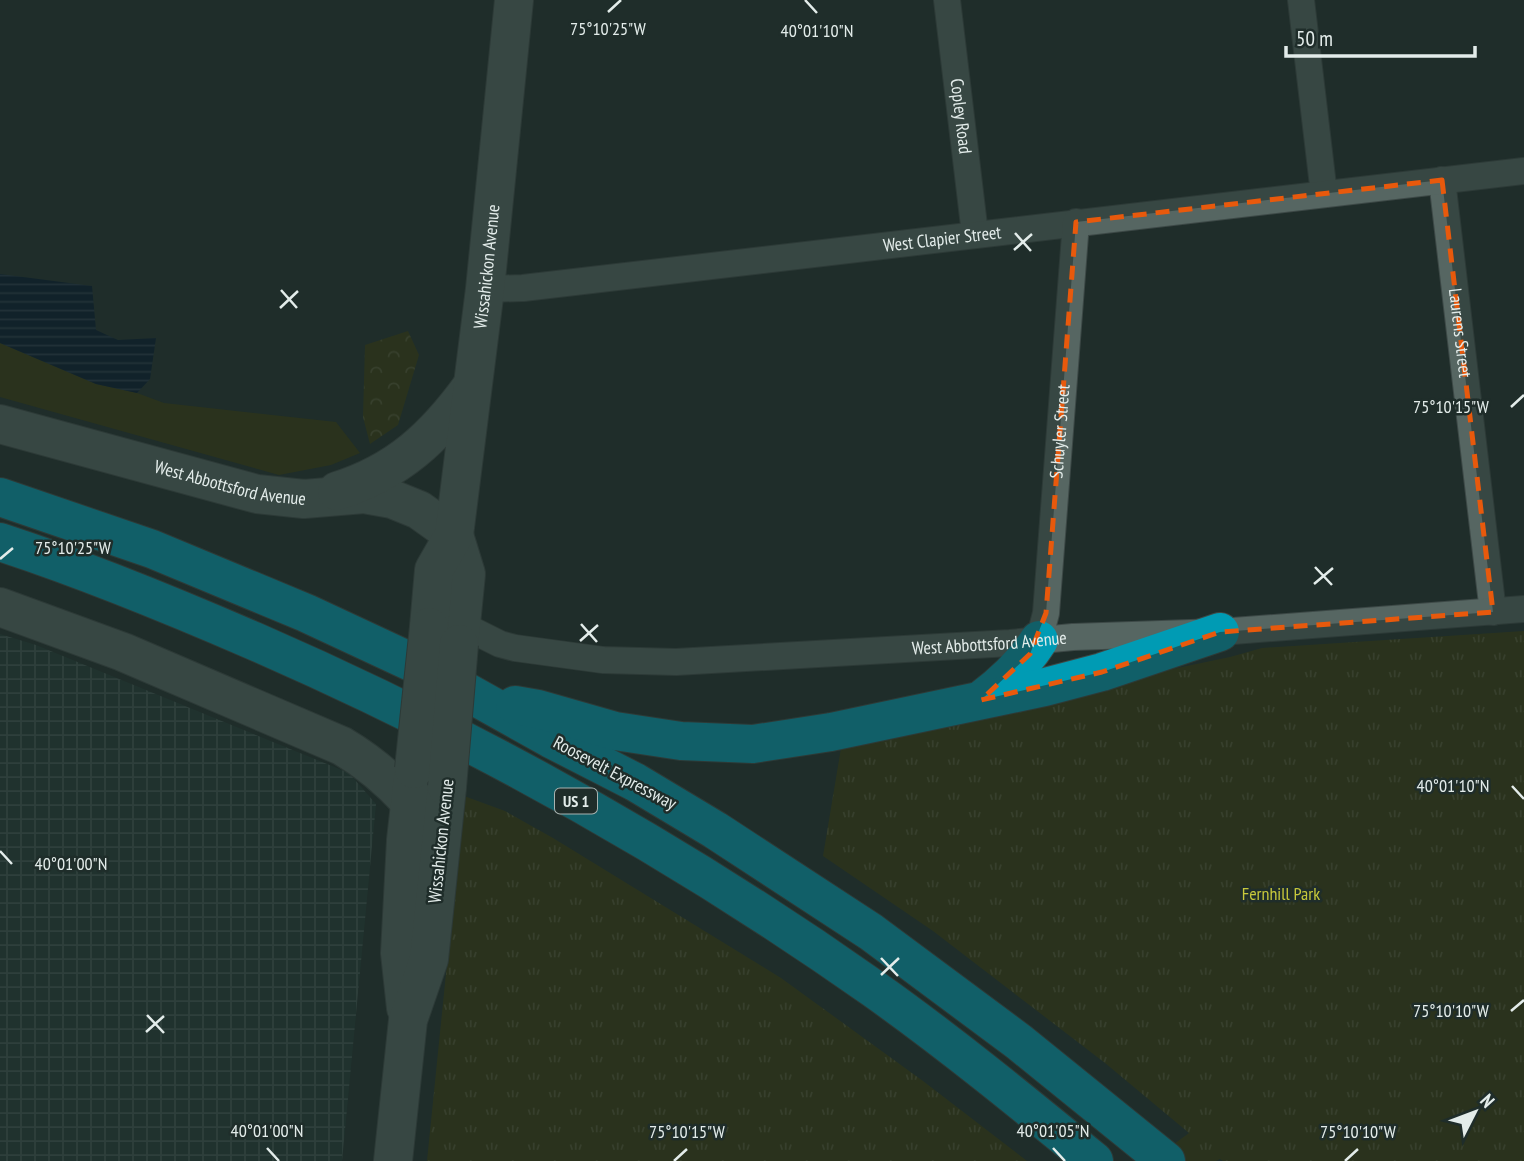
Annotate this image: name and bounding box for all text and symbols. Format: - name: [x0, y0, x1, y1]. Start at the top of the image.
- scale bar: [1286, 14, 1475, 58]
- text: 75°10'25"W: [570, 17, 646, 40]
- text: 40°01'10"N: [781, 19, 853, 42]
- text: 50 m: [1296, 25, 1333, 52]
- street label: Copley Road: [945, 77, 977, 155]
- street label: Wissahickon Avenue: [468, 203, 504, 330]
- street label: West Clapier Street: [882, 220, 1002, 257]
- street label: Laurens Street: [1444, 287, 1477, 379]
- street label: Schuyler Street: [1044, 383, 1075, 479]
- text: 75°10'15"W: [1413, 395, 1489, 418]
- street label: West Abbottsford Avenue: [152, 455, 307, 510]
- text: 75°10'25"W: [35, 536, 111, 559]
- street label: West Abbottsford Avenue: [911, 626, 1068, 660]
- street label: Roosevelt Expressway: [550, 730, 681, 815]
- text: 40°01'10"N: [1417, 774, 1489, 797]
- street label: Wissahickon Avenue: [423, 778, 458, 904]
- road number: US 1: [555, 788, 597, 814]
- text: 40°01'00"N: [35, 852, 107, 875]
- park label: Fernhill Park: [1242, 882, 1320, 905]
- text: 75°10'10"W: [1413, 999, 1489, 1022]
- north arrow: [1440, 1077, 1510, 1147]
- text: N: [1475, 1089, 1500, 1112]
- text: 40°01'00"N: [231, 1119, 303, 1142]
- text: 40°01'05"N: [1017, 1119, 1089, 1142]
- text: 75°10'15"W: [649, 1120, 725, 1143]
- text: 75°10'10"W: [1320, 1120, 1396, 1143]

